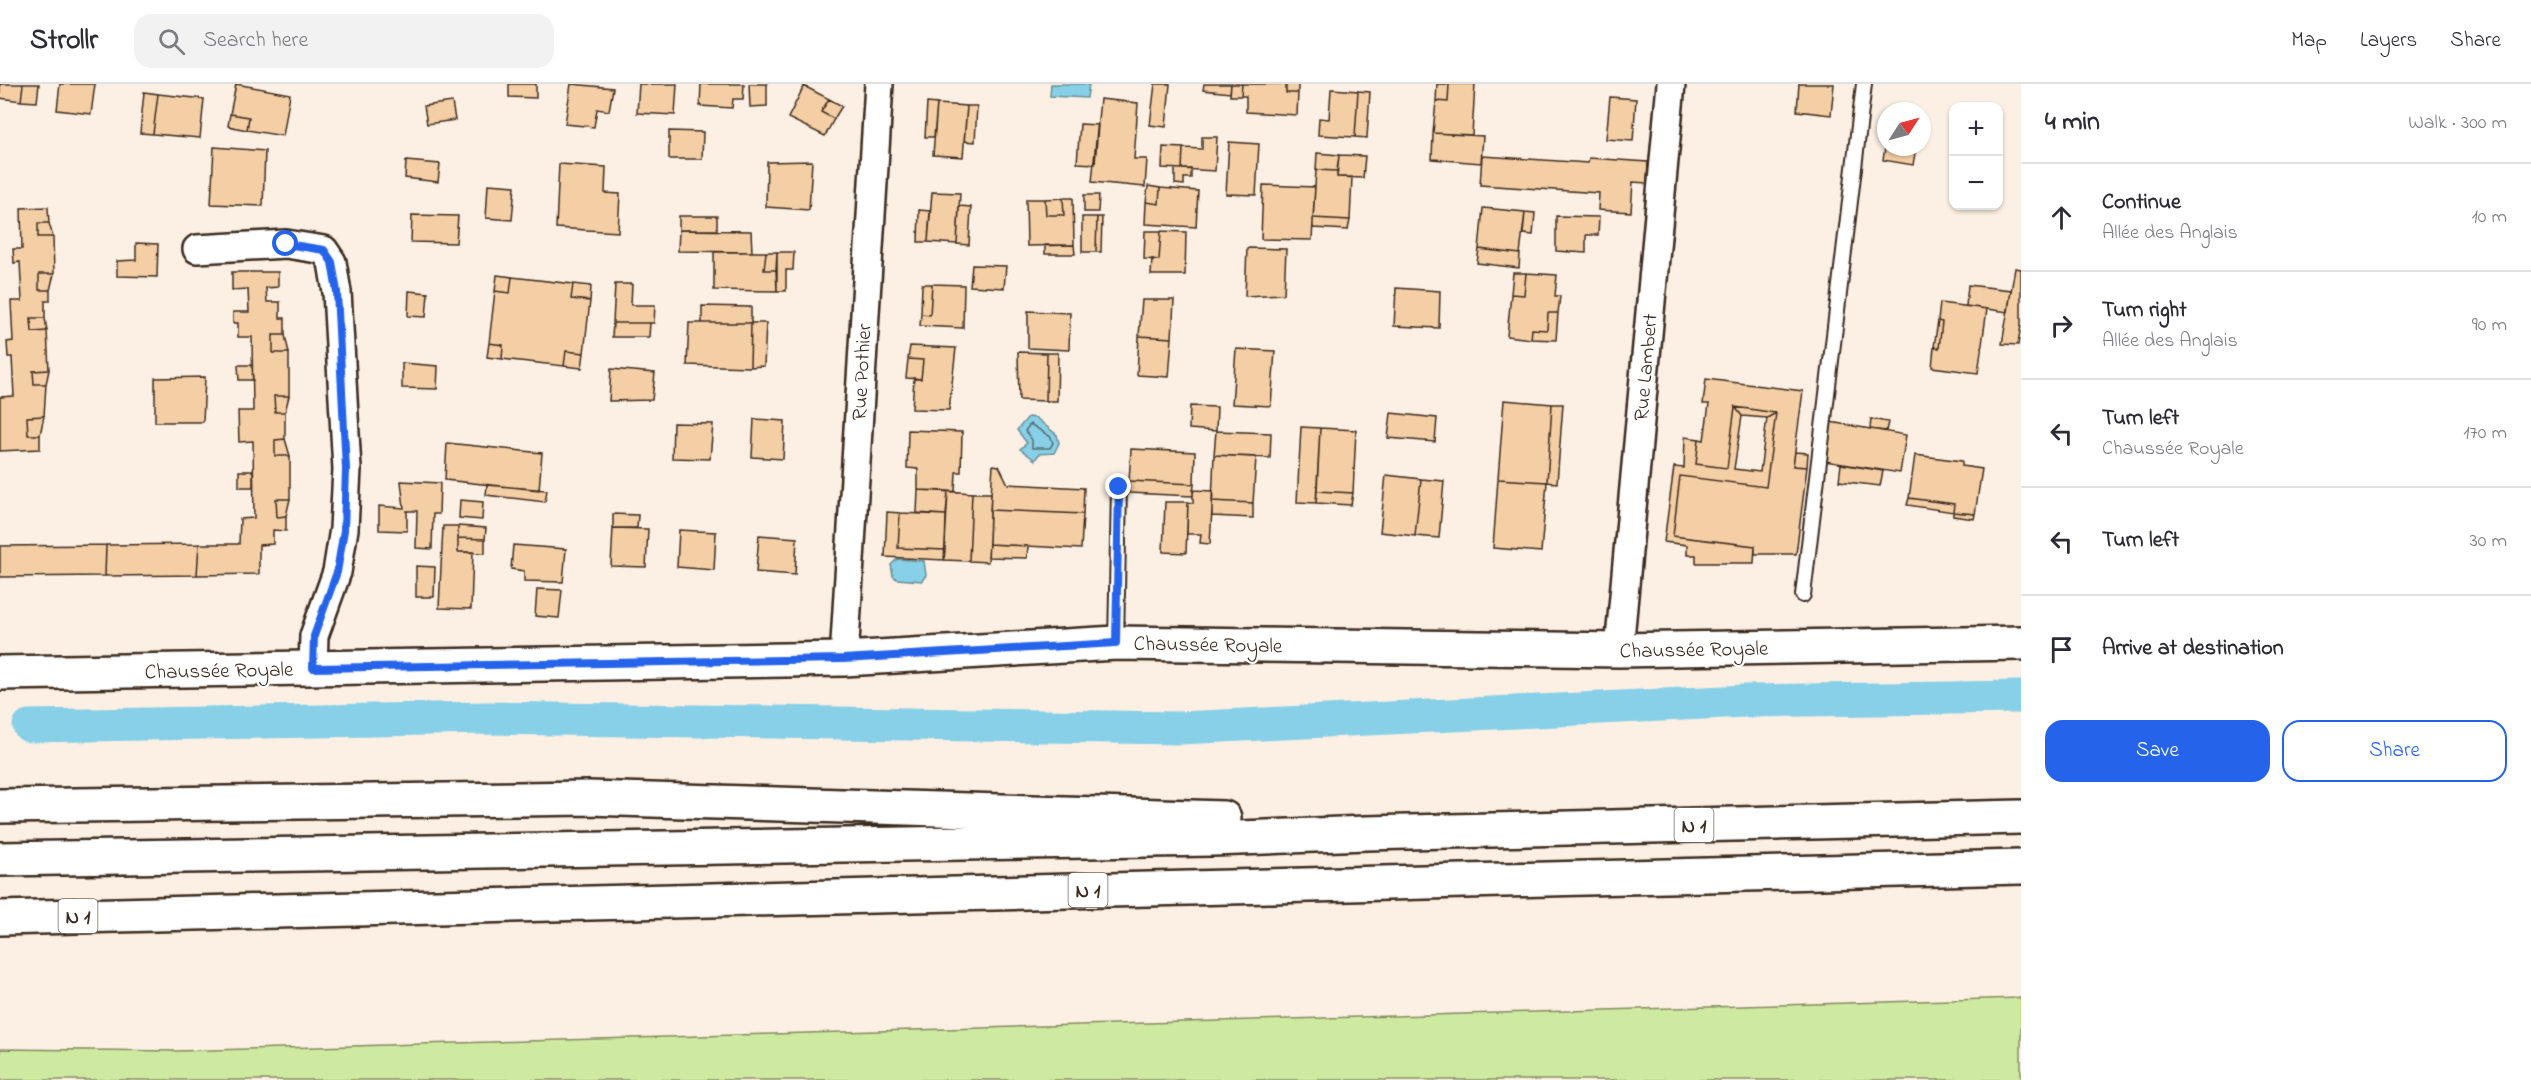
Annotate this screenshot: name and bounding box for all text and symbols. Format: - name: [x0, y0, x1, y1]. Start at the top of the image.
- search box: [134, 14, 554, 68]
- text: Strollr: [30, 21, 98, 62]
- icon: search: [155, 25, 188, 58]
- text: Search here: [203, 25, 308, 57]
- text: Map: [2291, 26, 2327, 56]
- text: Layers: [2360, 26, 2417, 56]
- text: Share: [2450, 26, 2501, 56]
- north arrow: [1877, 102, 1931, 156]
- map controls: [1949, 102, 2003, 210]
- button: +: [1949, 102, 2003, 156]
- text: 4 min: [2045, 104, 2100, 142]
- text: Walk · 300 m: [2408, 109, 2507, 138]
- button: −: [1949, 156, 2003, 210]
- text: Continue: [2102, 187, 2181, 219]
- icon: ahead: [2045, 201, 2078, 234]
- text: 10 m: [2471, 203, 2507, 232]
- text: Allée des Anglais: [2102, 219, 2238, 248]
- route start: [272, 230, 298, 256]
- text: Turn right: [2102, 295, 2187, 327]
- icon: right: [2045, 309, 2078, 342]
- text: 90 m: [2472, 311, 2507, 340]
- street label: Rue Lambert: [1627, 312, 1667, 422]
- street label: Rue Pothier: [845, 323, 881, 421]
- text: Allée des Anglais: [2102, 327, 2238, 356]
- text: Turn left: [2102, 403, 2179, 435]
- icon: left: [2045, 417, 2078, 450]
- text: 170 m: [2463, 419, 2507, 448]
- text: Chaussée Royale: [2102, 435, 2244, 464]
- route end: [1105, 473, 1131, 499]
- icon: left: [2045, 525, 2078, 558]
- text: Turn left: [2102, 525, 2179, 557]
- text: 30 m: [2470, 527, 2507, 556]
- street label: Chaussée Royale: [1133, 630, 1283, 664]
- icon: arrive: [2045, 633, 2078, 666]
- text: Arrive at destination: [2102, 633, 2284, 665]
- street label: Chaussée Royale: [1619, 635, 1769, 669]
- street label: Chaussée Royale: [144, 656, 294, 690]
- button: Save: [2045, 720, 2270, 782]
- button: Share: [2282, 720, 2507, 782]
- road number: N 1: [1674, 808, 1714, 842]
- road number: N 1: [1068, 873, 1108, 907]
- road number: N 1: [58, 899, 98, 933]

